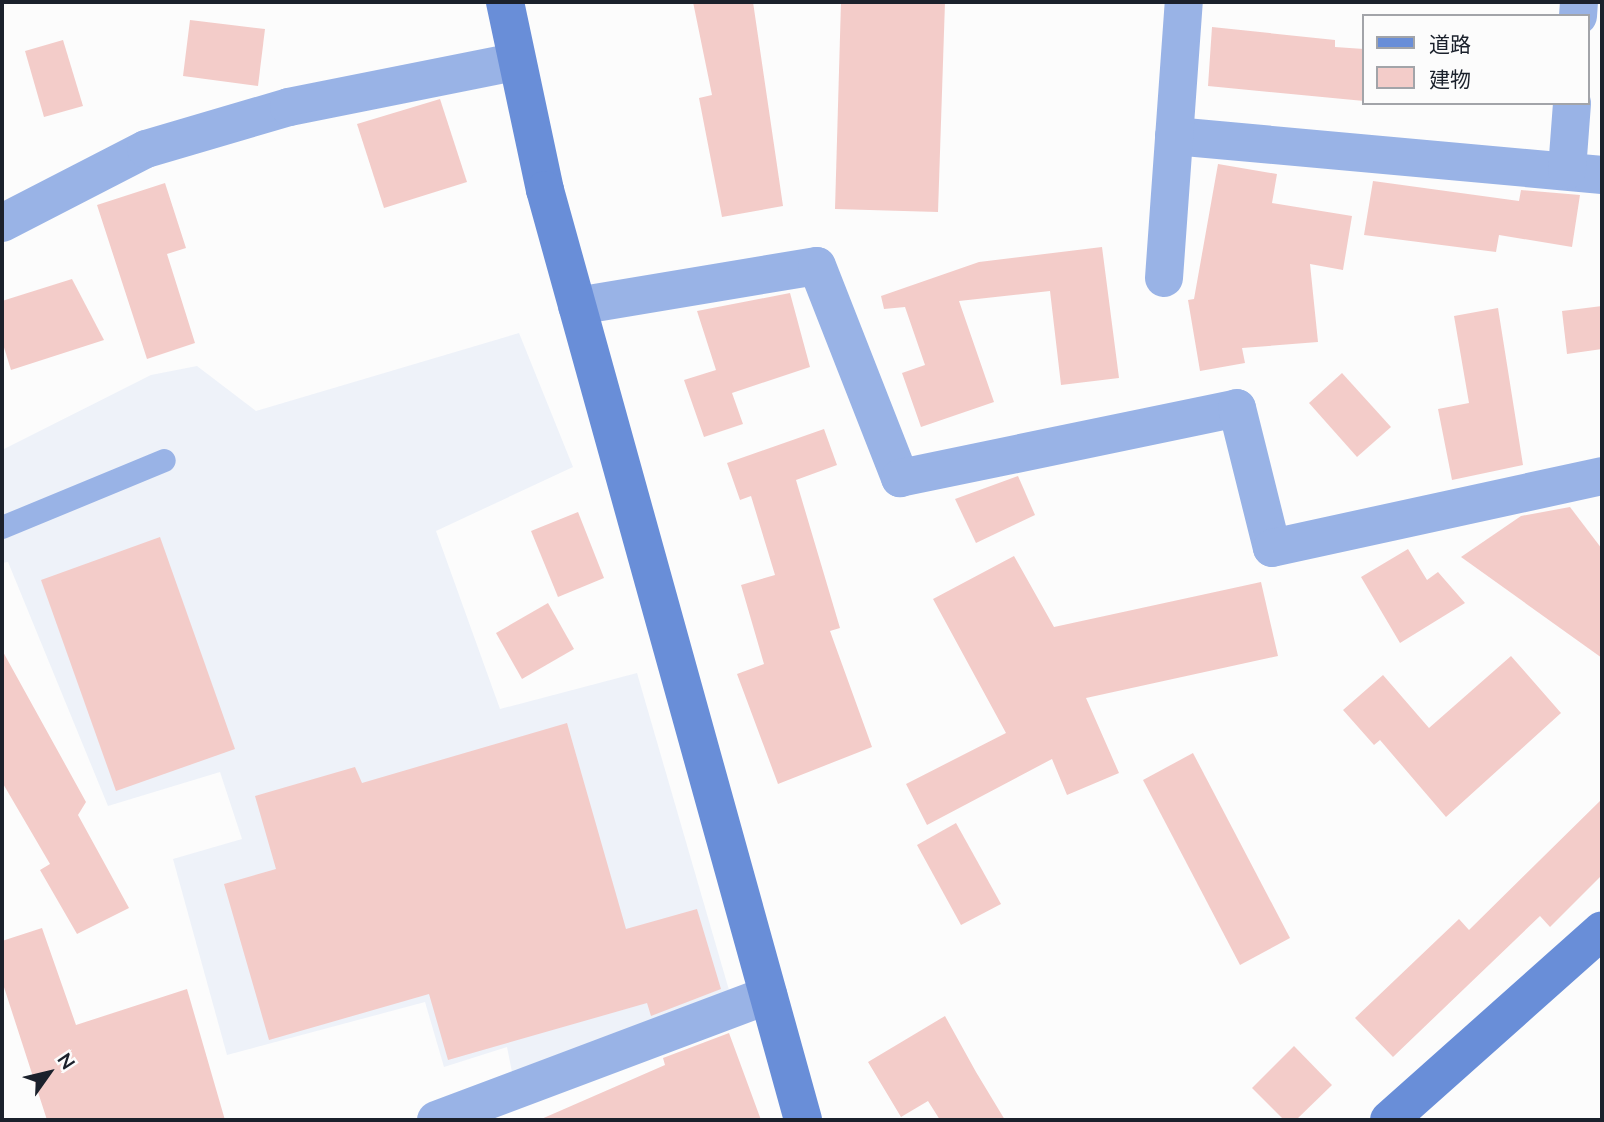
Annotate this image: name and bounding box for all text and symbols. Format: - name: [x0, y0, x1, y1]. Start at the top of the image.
- legend: [1362, 14, 1590, 105]
- text: 道路: [1429, 31, 1471, 56]
- text: 建物: [1429, 66, 1471, 91]
- north arrow: [14, 1038, 84, 1108]
- text: N: [53, 1048, 80, 1073]

